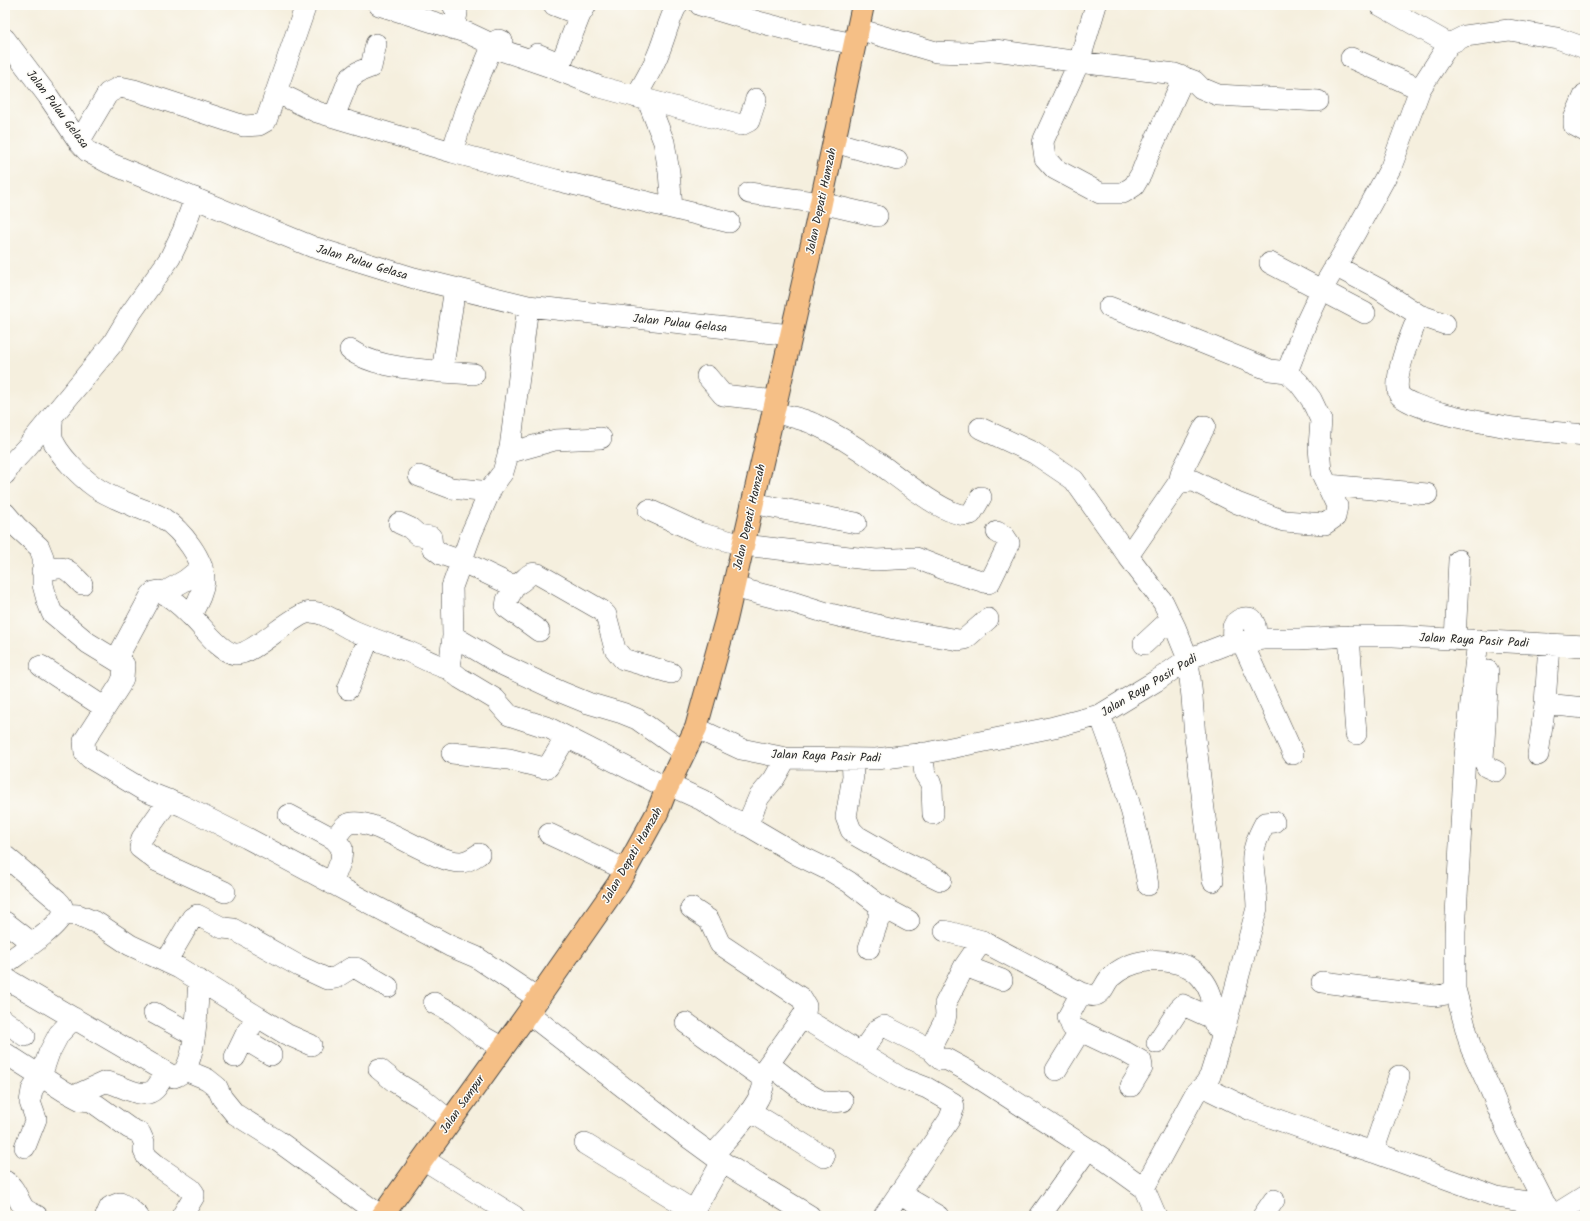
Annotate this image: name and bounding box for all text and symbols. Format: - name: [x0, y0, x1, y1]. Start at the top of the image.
- street label: Jalan Pulau Gelasa: [22, 66, 94, 153]
- street label: Jalan Depati Hamzah: [801, 146, 842, 256]
- street label: Jalan Pulau Gelasa: [314, 240, 410, 285]
- street label: Jalan Pulau Gelasa: [632, 309, 728, 338]
- street label: Jalan Depati Hamzah: [728, 462, 771, 572]
- street label: Jalan Raya Pasir Padi: [1419, 628, 1530, 653]
- street label: Jalan Raya Pasir Padi: [1097, 648, 1202, 722]
- street label: Jalan Raya Pasir Padi: [771, 745, 882, 768]
- street label: Jalan Depati Hamzah: [597, 804, 668, 907]
- street label: Jalan Sampur: [435, 1070, 490, 1138]

